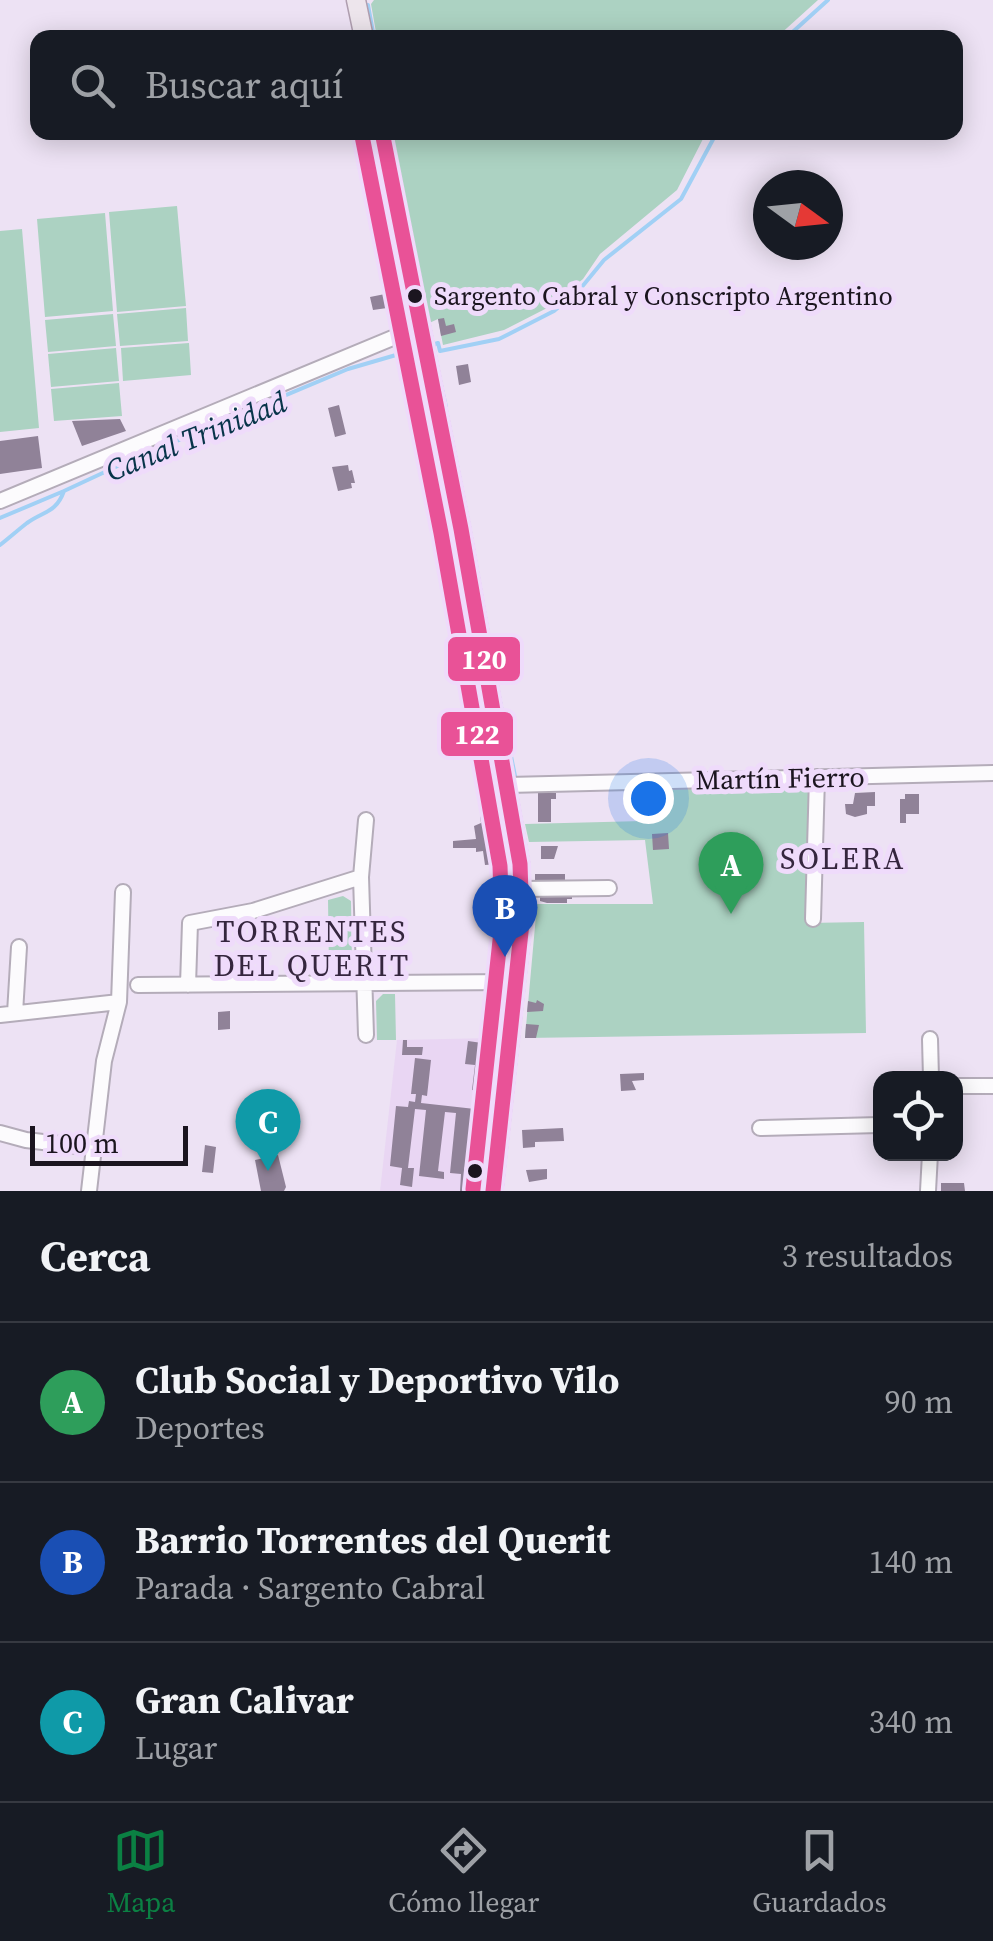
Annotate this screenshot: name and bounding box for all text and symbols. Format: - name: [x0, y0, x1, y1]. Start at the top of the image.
- search box: [30, 30, 963, 140]
- icon: search: [65, 58, 120, 113]
- text: Buscar aquí: [145, 59, 343, 111]
- north arrow: [753, 170, 843, 260]
- place label: Sargento Cabral y Conscripto Argentino: [434, 278, 893, 314]
- marker: Sargento Cabral y Conscripto Argentino: [405, 286, 425, 306]
- water label: Canal Trinidad: [99, 381, 293, 491]
- line badge: 120: [446, 635, 522, 683]
- text: 120: [461, 640, 507, 678]
- line badge: 122: [439, 710, 515, 758]
- text: 122: [454, 715, 500, 753]
- street label: Martín Fierro: [695, 758, 865, 798]
- your location: [623, 773, 674, 824]
- pin: A: [698, 832, 764, 914]
- district label: SOLERA: [780, 838, 906, 879]
- pin: B: [472, 874, 538, 957]
- district label: TORRENTES DEL QUERIT: [213, 911, 411, 986]
- map controls: [873, 1071, 963, 1161]
- button: locate: [873, 1071, 963, 1161]
- pin: C: [236, 1088, 300, 1171]
- scale bar: [30, 1121, 188, 1166]
- text: 100 m: [45, 1124, 119, 1162]
- unlabelled marker: [465, 1161, 485, 1181]
- text: Cerca: [40, 1227, 150, 1285]
- text: 3 resultados: [782, 1234, 953, 1278]
- text: Club Social y Deportivo Vilo: [135, 1354, 620, 1406]
- text: A: [62, 1380, 83, 1424]
- text: 90 m: [885, 1380, 953, 1424]
- text: Deportes: [135, 1406, 265, 1450]
- text: Barrio Torrentes del Querit: [135, 1514, 610, 1566]
- text: B: [62, 1540, 83, 1584]
- text: 140 m: [869, 1540, 953, 1584]
- text: Parada · Sargento Cabral: [135, 1566, 485, 1610]
- text: Gran Calivar: [135, 1674, 354, 1726]
- text: C: [63, 1700, 82, 1744]
- text: 340 m: [869, 1700, 953, 1744]
- text: Lugar: [135, 1726, 217, 1770]
- tab: Mapa: [106, 1823, 175, 1921]
- tab: Cómo llegar: [388, 1823, 539, 1921]
- tab: Guardados: [752, 1823, 887, 1921]

